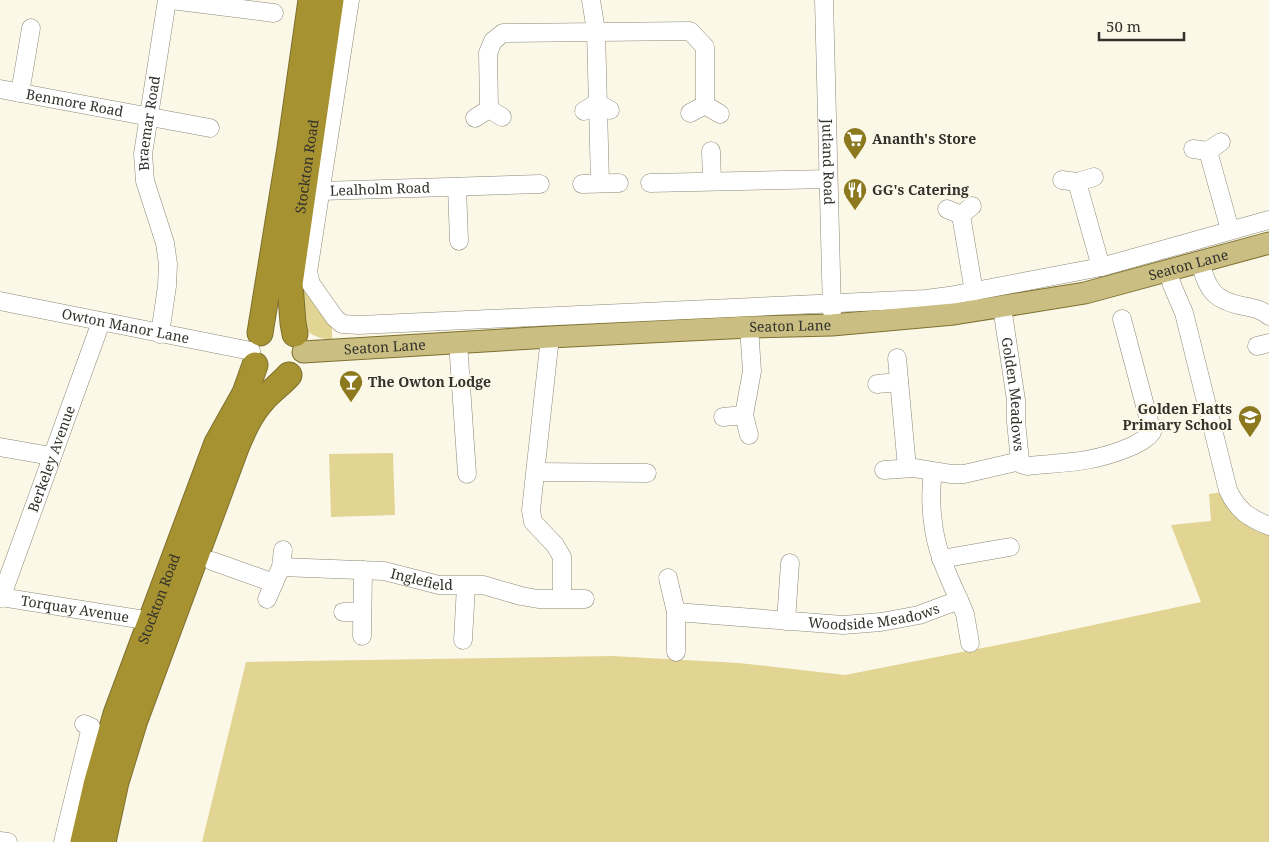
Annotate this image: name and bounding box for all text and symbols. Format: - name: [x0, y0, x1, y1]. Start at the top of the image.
- scale bar: [1099, 10, 1184, 42]
- text: 50 m: [1106, 16, 1141, 36]
- street label: Braemar Road: [133, 74, 164, 172]
- street label: Benmore Road: [25, 84, 125, 121]
- street label: Stockton Road: [290, 118, 323, 215]
- street label: Jutland Road: [818, 118, 839, 206]
- supermarket icon: Ananth's Store: [842, 126, 868, 160]
- place label: Ananth's Store: [872, 129, 976, 148]
- restaurant icon: GG's Catering: [842, 177, 868, 211]
- street label: Lealholm Road: [329, 178, 431, 200]
- place label: GG's Catering: [872, 180, 969, 199]
- street label: Seaton Lane: [1146, 245, 1230, 284]
- street label: Owton Manor Lane: [60, 304, 191, 348]
- street label: Seaton Lane: [749, 315, 831, 336]
- street label: Seaton Lane: [343, 335, 426, 358]
- street label: Golden Meadows: [998, 336, 1029, 452]
- bar icon: The Owton Lodge: [338, 369, 364, 403]
- place label: The Owton Lodge: [368, 372, 491, 391]
- place label: Golden Flatts Primary School: [1123, 399, 1232, 434]
- street label: Berkeley Avenue: [23, 403, 79, 515]
- school or university icon: Golden Flatts Primary School: [1237, 404, 1263, 438]
- street label: Stockton Road: [133, 551, 184, 647]
- street label: Inglefield: [389, 563, 453, 594]
- street label: Torquay Avenue: [20, 590, 131, 626]
- street label: Woodside Meadows: [808, 598, 942, 634]

